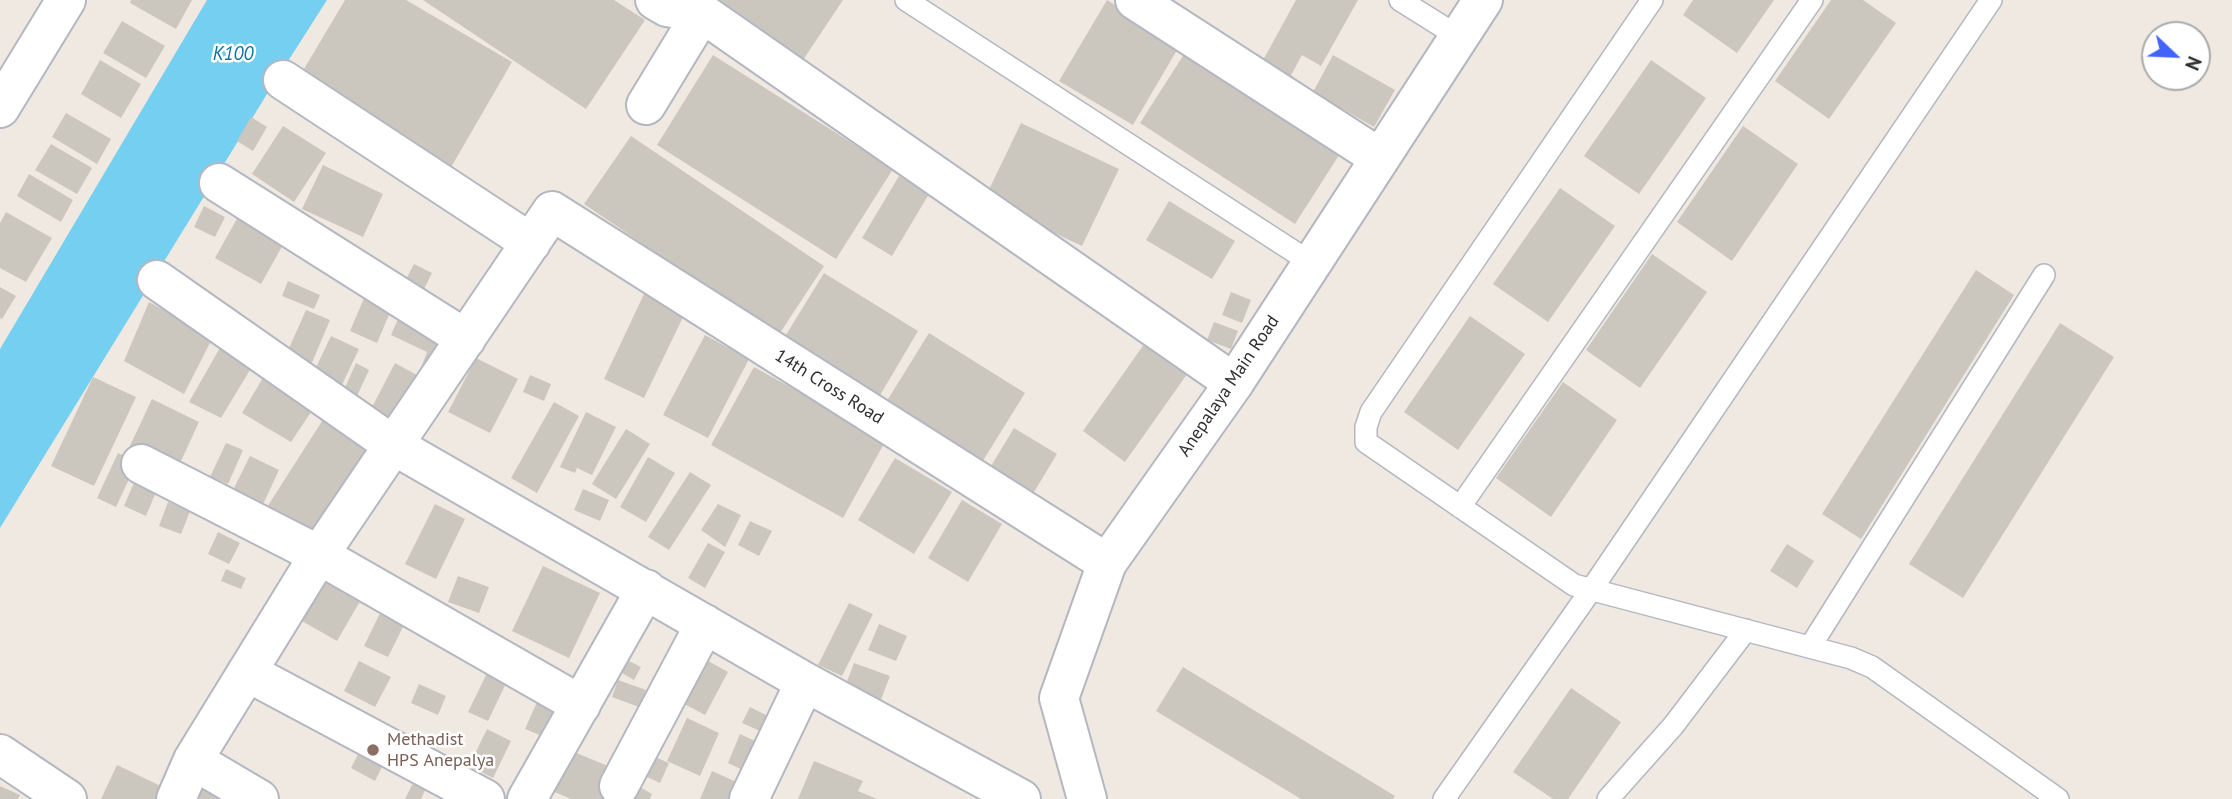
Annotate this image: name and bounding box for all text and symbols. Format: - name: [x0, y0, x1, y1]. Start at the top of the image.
- north arrow: [2141, 21, 2211, 91]
- water label: K100: [213, 44, 253, 66]
- text: N: [2180, 53, 2207, 74]
- street label: Anepalaya Main Road: [1174, 311, 1284, 461]
- street label: 14th Cross Road: [771, 345, 887, 429]
- place label: Methadist HPS Anepalya: [387, 729, 494, 772]
- marker: Methadist HPS Anepalya: [365, 742, 381, 758]

